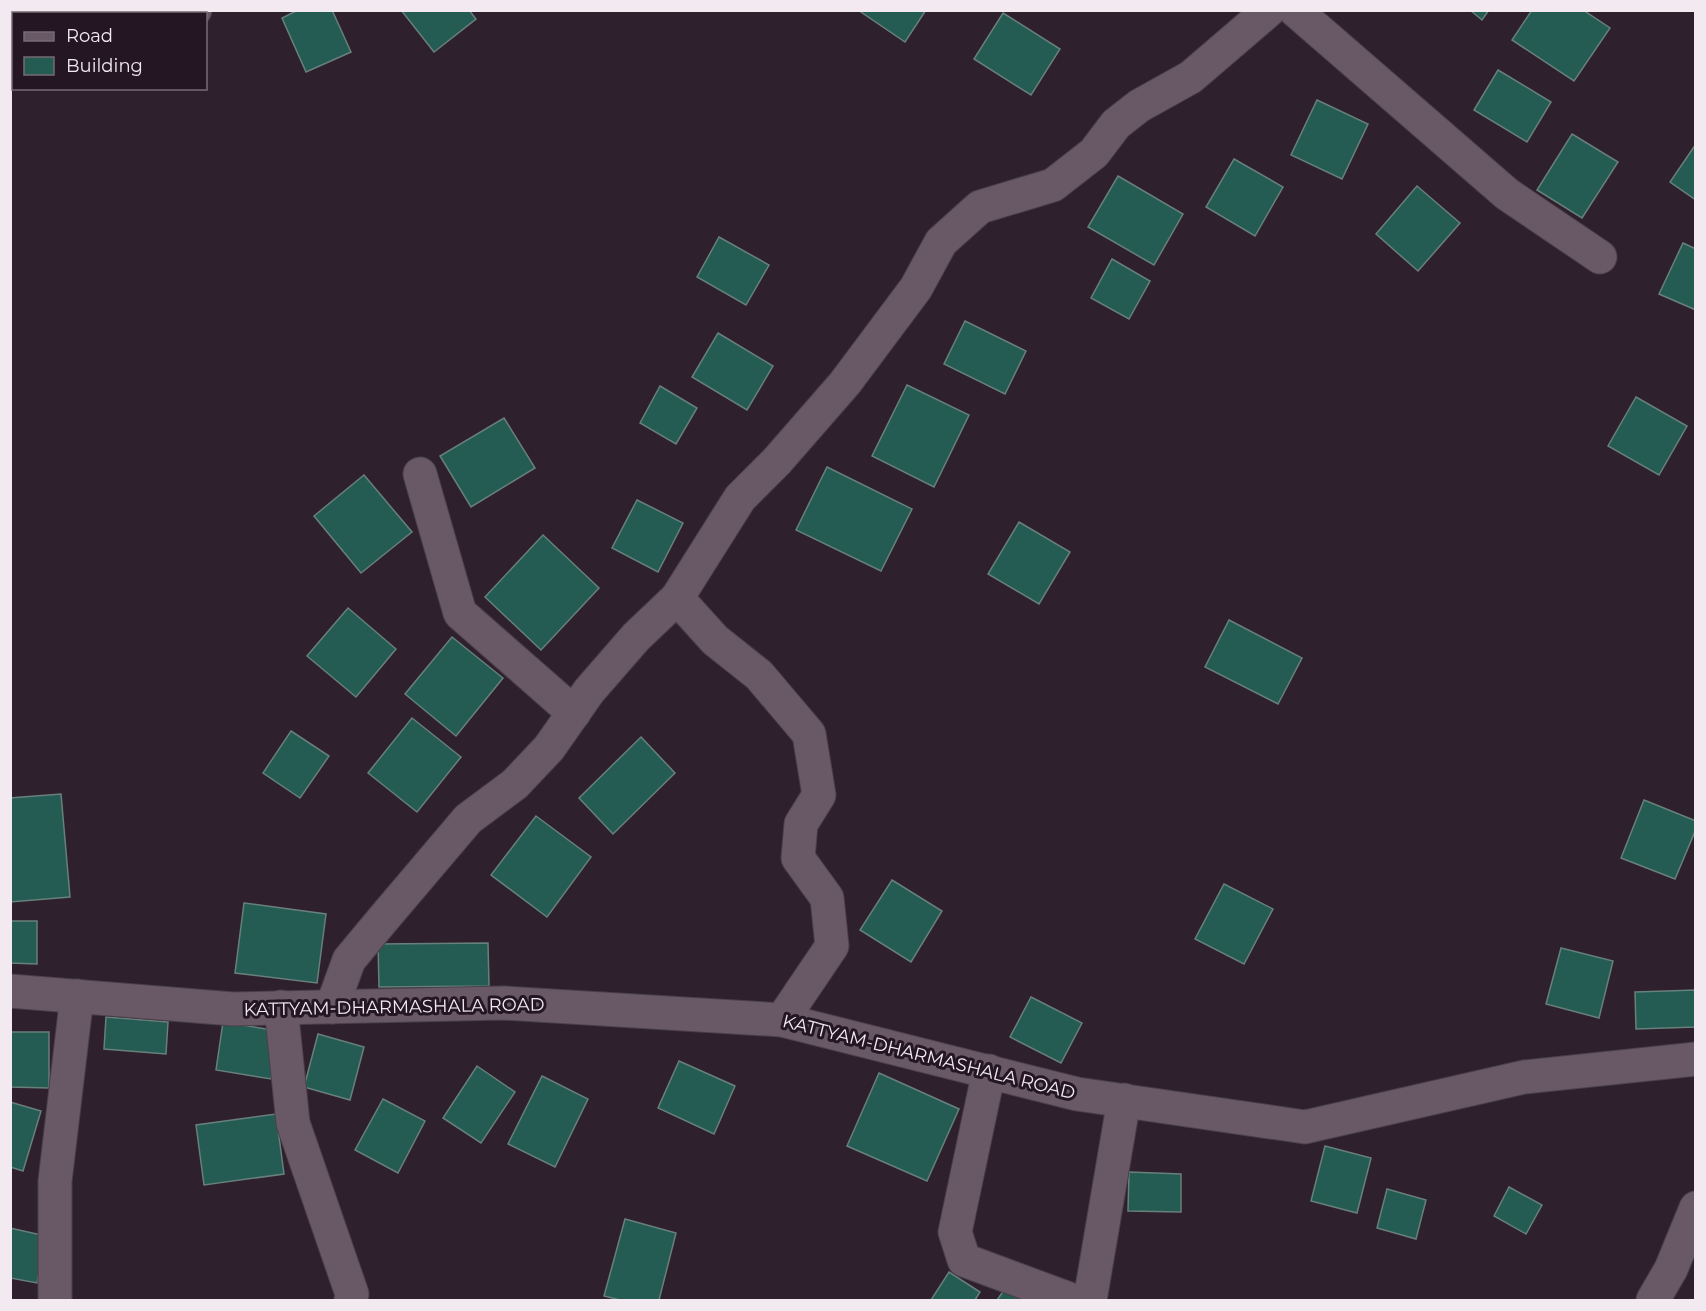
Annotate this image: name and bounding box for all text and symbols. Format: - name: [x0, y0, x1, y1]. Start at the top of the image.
- legend: [12, 12, 207, 90]
- text: Road: [66, 25, 113, 47]
- text: Building: [66, 55, 143, 77]
- street label: KATTYAM-DHARMASHALA ROAD: [243, 993, 545, 1021]
- street label: KATTYAM-DHARMASHALA ROAD: [780, 1010, 1078, 1104]

